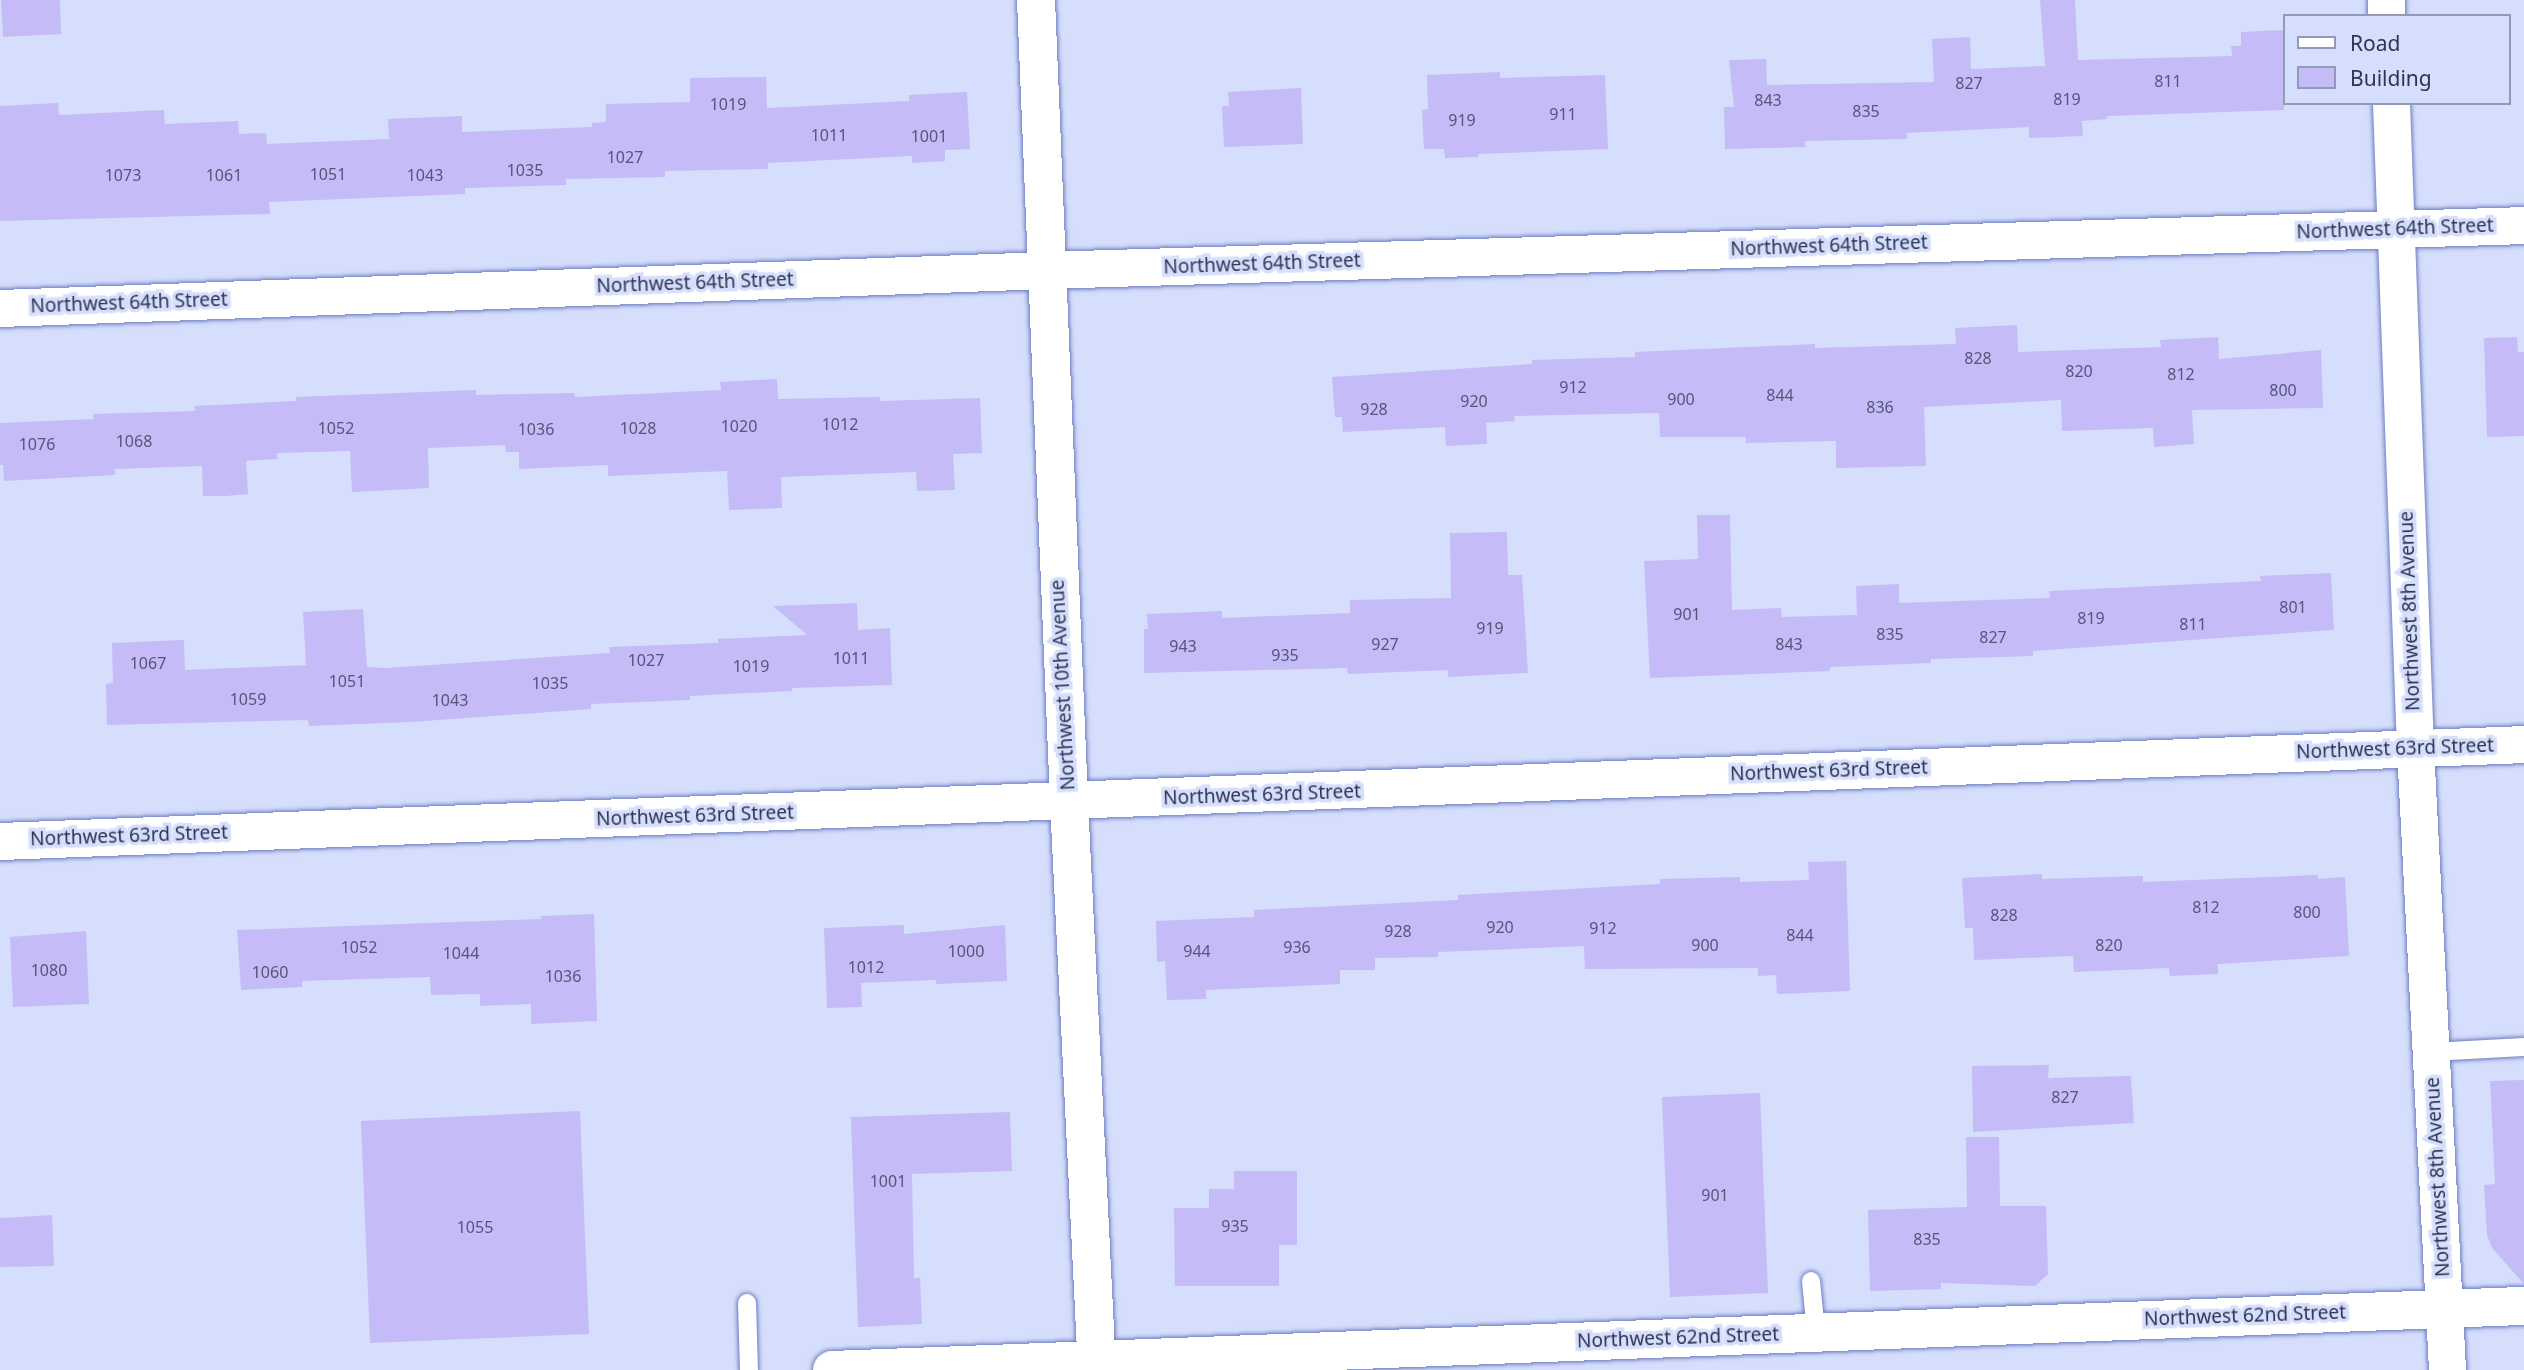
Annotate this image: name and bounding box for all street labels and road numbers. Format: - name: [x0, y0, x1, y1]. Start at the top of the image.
- street label: Northwest 64th Street: [2296, 214, 2494, 244]
- street label: Northwest 64th Street: [1730, 231, 1928, 261]
- street label: Northwest 64th Street: [1163, 249, 1361, 279]
- street label: Northwest 64th Street: [596, 268, 794, 298]
- street label: Northwest 64th Street: [30, 288, 228, 318]
- street label: Northwest 8th Avenue: [2395, 511, 2425, 711]
- street label: Northwest 10th Avenue: [1046, 579, 1080, 791]
- street label: Northwest 63rd Street: [2296, 734, 2494, 764]
- street label: Northwest 63rd Street: [1730, 756, 1928, 786]
- street label: Northwest 63rd Street: [1163, 780, 1361, 810]
- street label: Northwest 63rd Street: [596, 801, 794, 831]
- street label: Northwest 63rd Street: [30, 821, 228, 851]
- street label: Northwest 8th Avenue: [2421, 1077, 2455, 1277]
- street label: Northwest 62nd Street: [2144, 1301, 2346, 1331]
- street label: Northwest 62nd Street: [1577, 1323, 1779, 1353]

